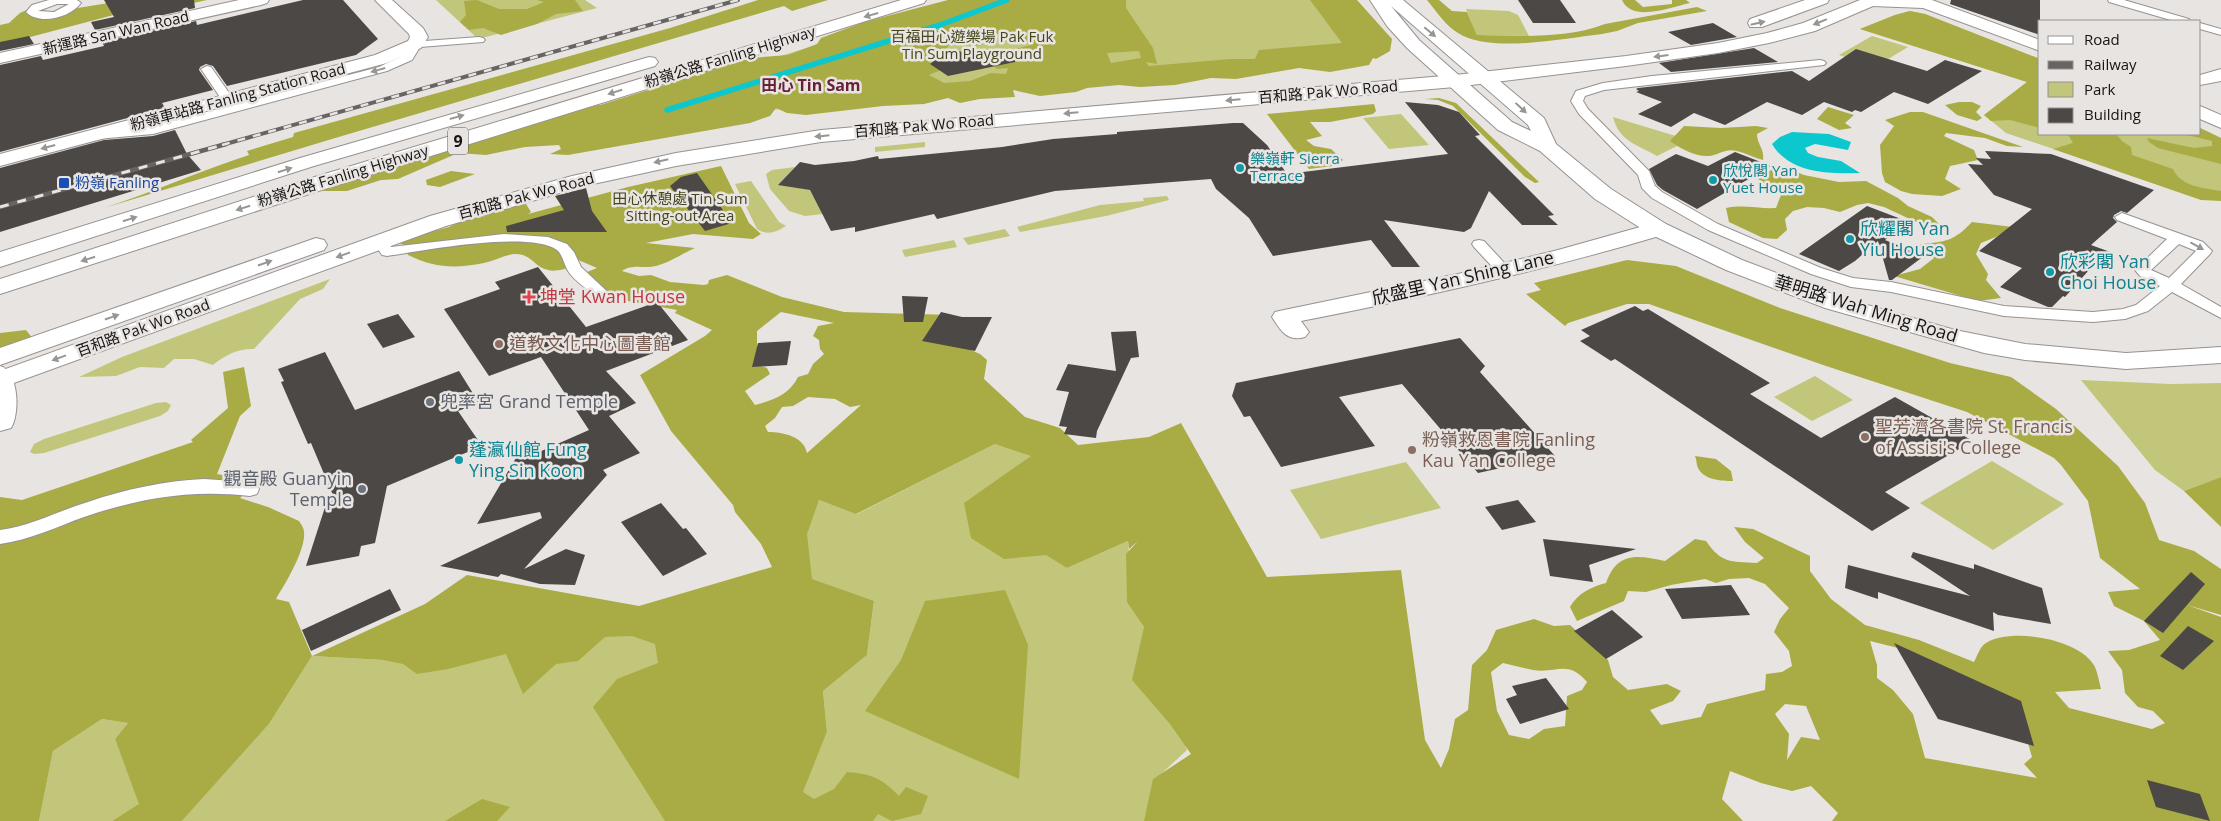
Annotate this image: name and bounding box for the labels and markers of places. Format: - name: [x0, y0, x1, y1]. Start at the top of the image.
- place label: 樂嶺軒 Sierra Terrace: [1250, 148, 1340, 185]
- place label: 欣悅閣 Yan Yuet House: [1723, 160, 1803, 197]
- marker: 樂嶺軒 Sierra Terrace: [1234, 162, 1246, 174]
- place label: 粉嶺 Fanling: [75, 172, 159, 192]
- marker: 欣悅閣 Yan Yuet House: [1707, 174, 1719, 186]
- marker: 粉嶺 Fanling: [57, 176, 71, 190]
- place label: 欣耀閣 Yan Yiu House: [1860, 216, 1950, 261]
- marker: 欣耀閣 Yan Yiu House: [1844, 233, 1856, 245]
- place label: 欣彩閣 Yan Choi House: [2060, 249, 2156, 294]
- marker: 欣彩閣 Yan Choi House: [2044, 266, 2056, 278]
- place label: 坤堂 Kwan House: [540, 284, 685, 308]
- marker: 坤堂 Kwan House: [522, 290, 536, 304]
- place label: 道教文化中心圖書館: [509, 331, 671, 355]
- marker: 道教文化中心圖書館: [493, 338, 505, 350]
- place label: 兜率宮 Grand Temple: [440, 389, 618, 413]
- marker: 兜率宮 Grand Temple: [424, 396, 436, 408]
- place label: 聖芳濟各書院 St. Francis of Assisi's College: [1875, 414, 2073, 459]
- place label: 粉嶺救恩書院 Fanling Kau Yan College: [1422, 427, 1595, 472]
- marker: 聖芳濟各書院 St. Francis of Assisi's College: [1859, 431, 1871, 443]
- place label: 蓬瀛仙館 Fung Ying Sin Koon: [469, 437, 587, 482]
- marker: 粉嶺救恩書院 Fanling Kau Yan College: [1406, 444, 1418, 456]
- marker: 蓬瀛仙館 Fung Ying Sin Koon: [453, 454, 465, 466]
- place label: 觀音殿 Guanyin Temple: [224, 466, 352, 511]
- marker: 觀音殿 Guanyin Temple: [356, 483, 368, 495]

